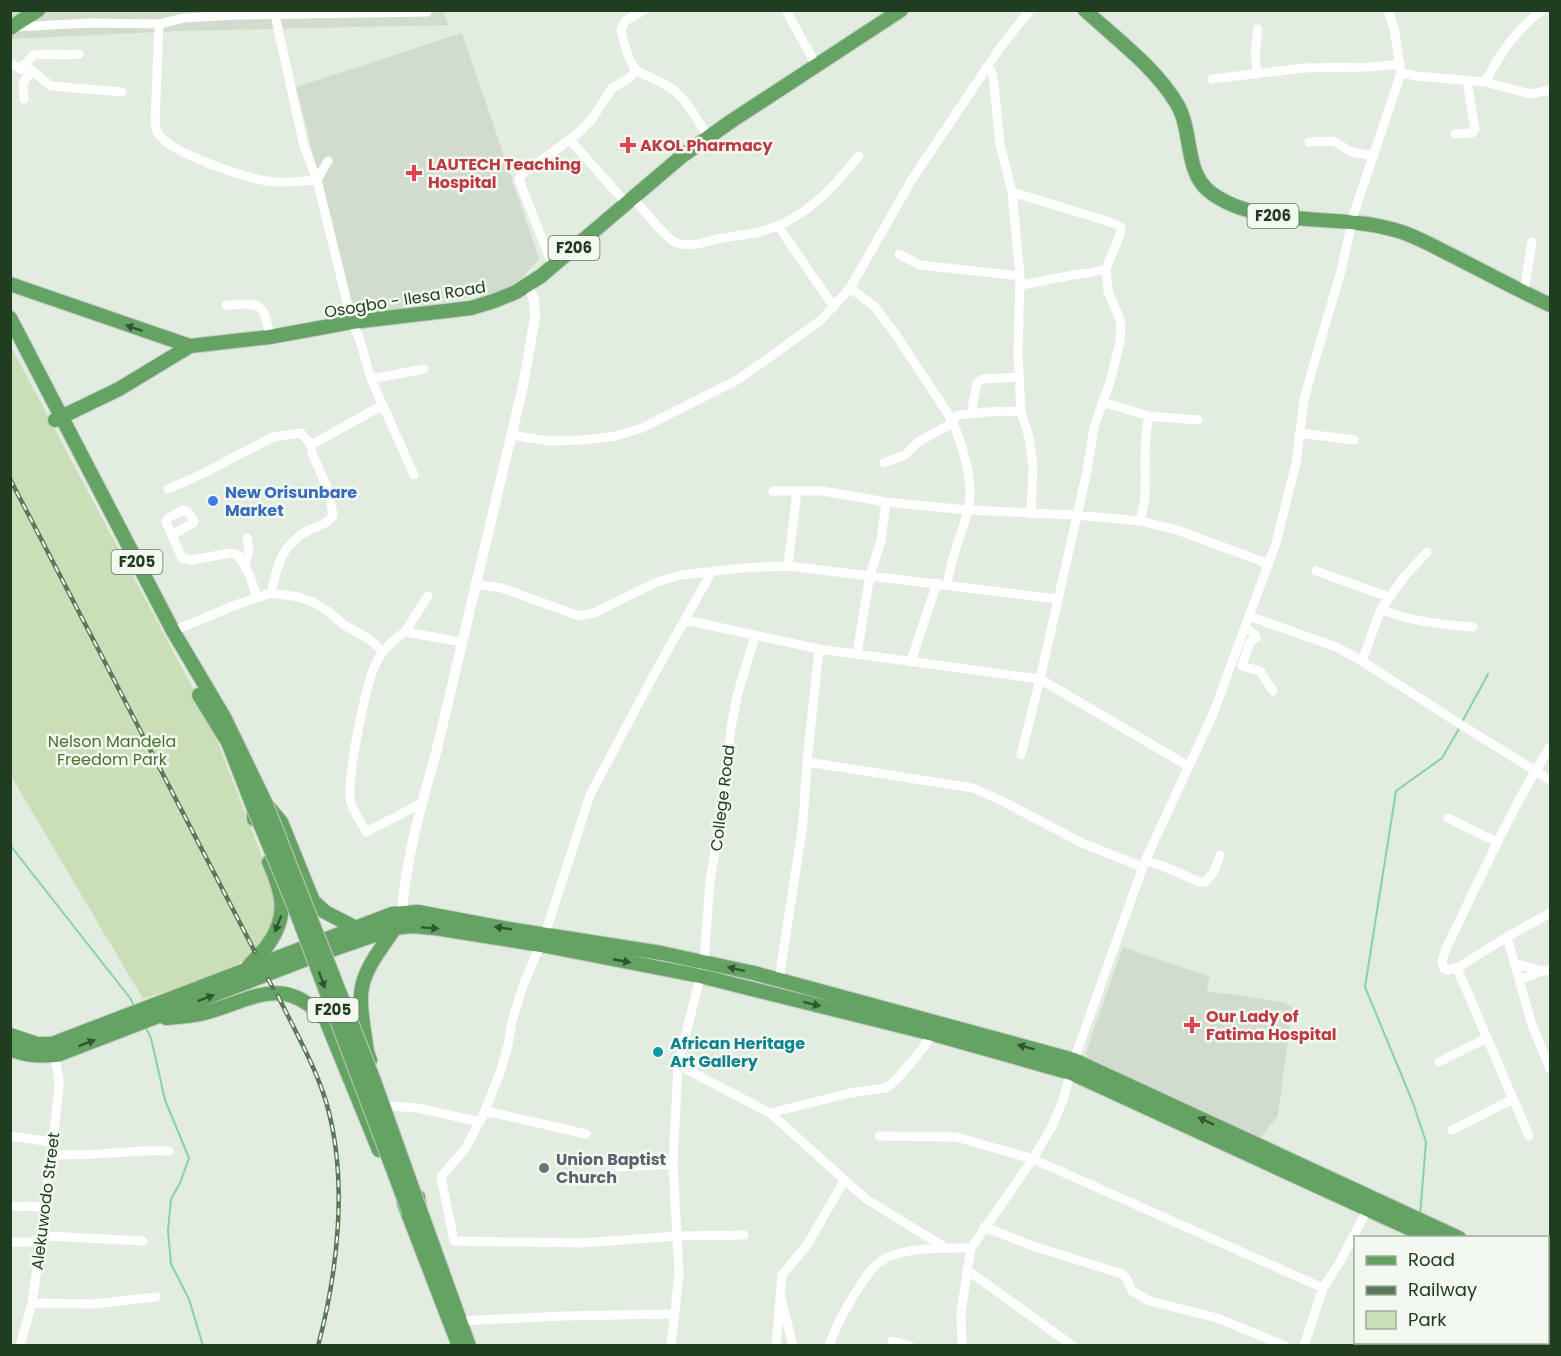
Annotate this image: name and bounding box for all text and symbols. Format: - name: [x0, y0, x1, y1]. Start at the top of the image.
- place label: AKOL Pharmacy: [640, 134, 774, 157]
- marker: AKOL Pharmacy: [621, 138, 635, 152]
- place label: LAUTECH Teaching Hospital: [428, 153, 581, 194]
- marker: LAUTECH Teaching Hospital: [405, 164, 423, 182]
- road number: F206: [1248, 204, 1298, 228]
- road number: F206: [548, 236, 600, 260]
- street label: Osogbo - Ilesa Road: [323, 275, 487, 324]
- one-way arrow: [125, 322, 143, 332]
- place label: New Orisunbare Market: [225, 481, 357, 522]
- marker: New Orisunbare Market: [206, 494, 220, 508]
- road number: F205: [112, 550, 162, 574]
- park label: Nelson Mandela Freedom Park: [48, 730, 176, 771]
- street label: College Road: [705, 744, 740, 853]
- one-way arrow: [273, 916, 283, 934]
- one-way arrow: [420, 923, 439, 933]
- one-way arrow: [494, 923, 513, 932]
- one-way arrow: [613, 957, 632, 966]
- one-way arrow: [727, 964, 746, 974]
- one-way arrow: [317, 971, 327, 989]
- one-way arrow: [197, 993, 215, 1003]
- road number: F205: [308, 998, 358, 1022]
- one-way arrow: [803, 999, 821, 1009]
- place label: Our Lady of Fatima Hospital: [1206, 1005, 1337, 1046]
- marker: Our Lady of Fatima Hospital: [1183, 1016, 1201, 1034]
- place label: African Heritage Art Gallery: [670, 1032, 805, 1073]
- one-way arrow: [78, 1038, 96, 1048]
- one-way arrow: [1017, 1042, 1035, 1051]
- marker: African Heritage Art Gallery: [651, 1045, 665, 1059]
- one-way arrow: [1197, 1117, 1214, 1126]
- street label: Alekuwodo Street: [26, 1131, 65, 1271]
- place label: Union Baptist Church: [556, 1148, 666, 1189]
- marker: Union Baptist Church: [537, 1161, 551, 1175]
- legend: [1354, 1236, 1549, 1344]
- text: Road: [1408, 1247, 1455, 1272]
- text: Railway: [1408, 1277, 1477, 1302]
- text: Park: [1408, 1307, 1447, 1332]

